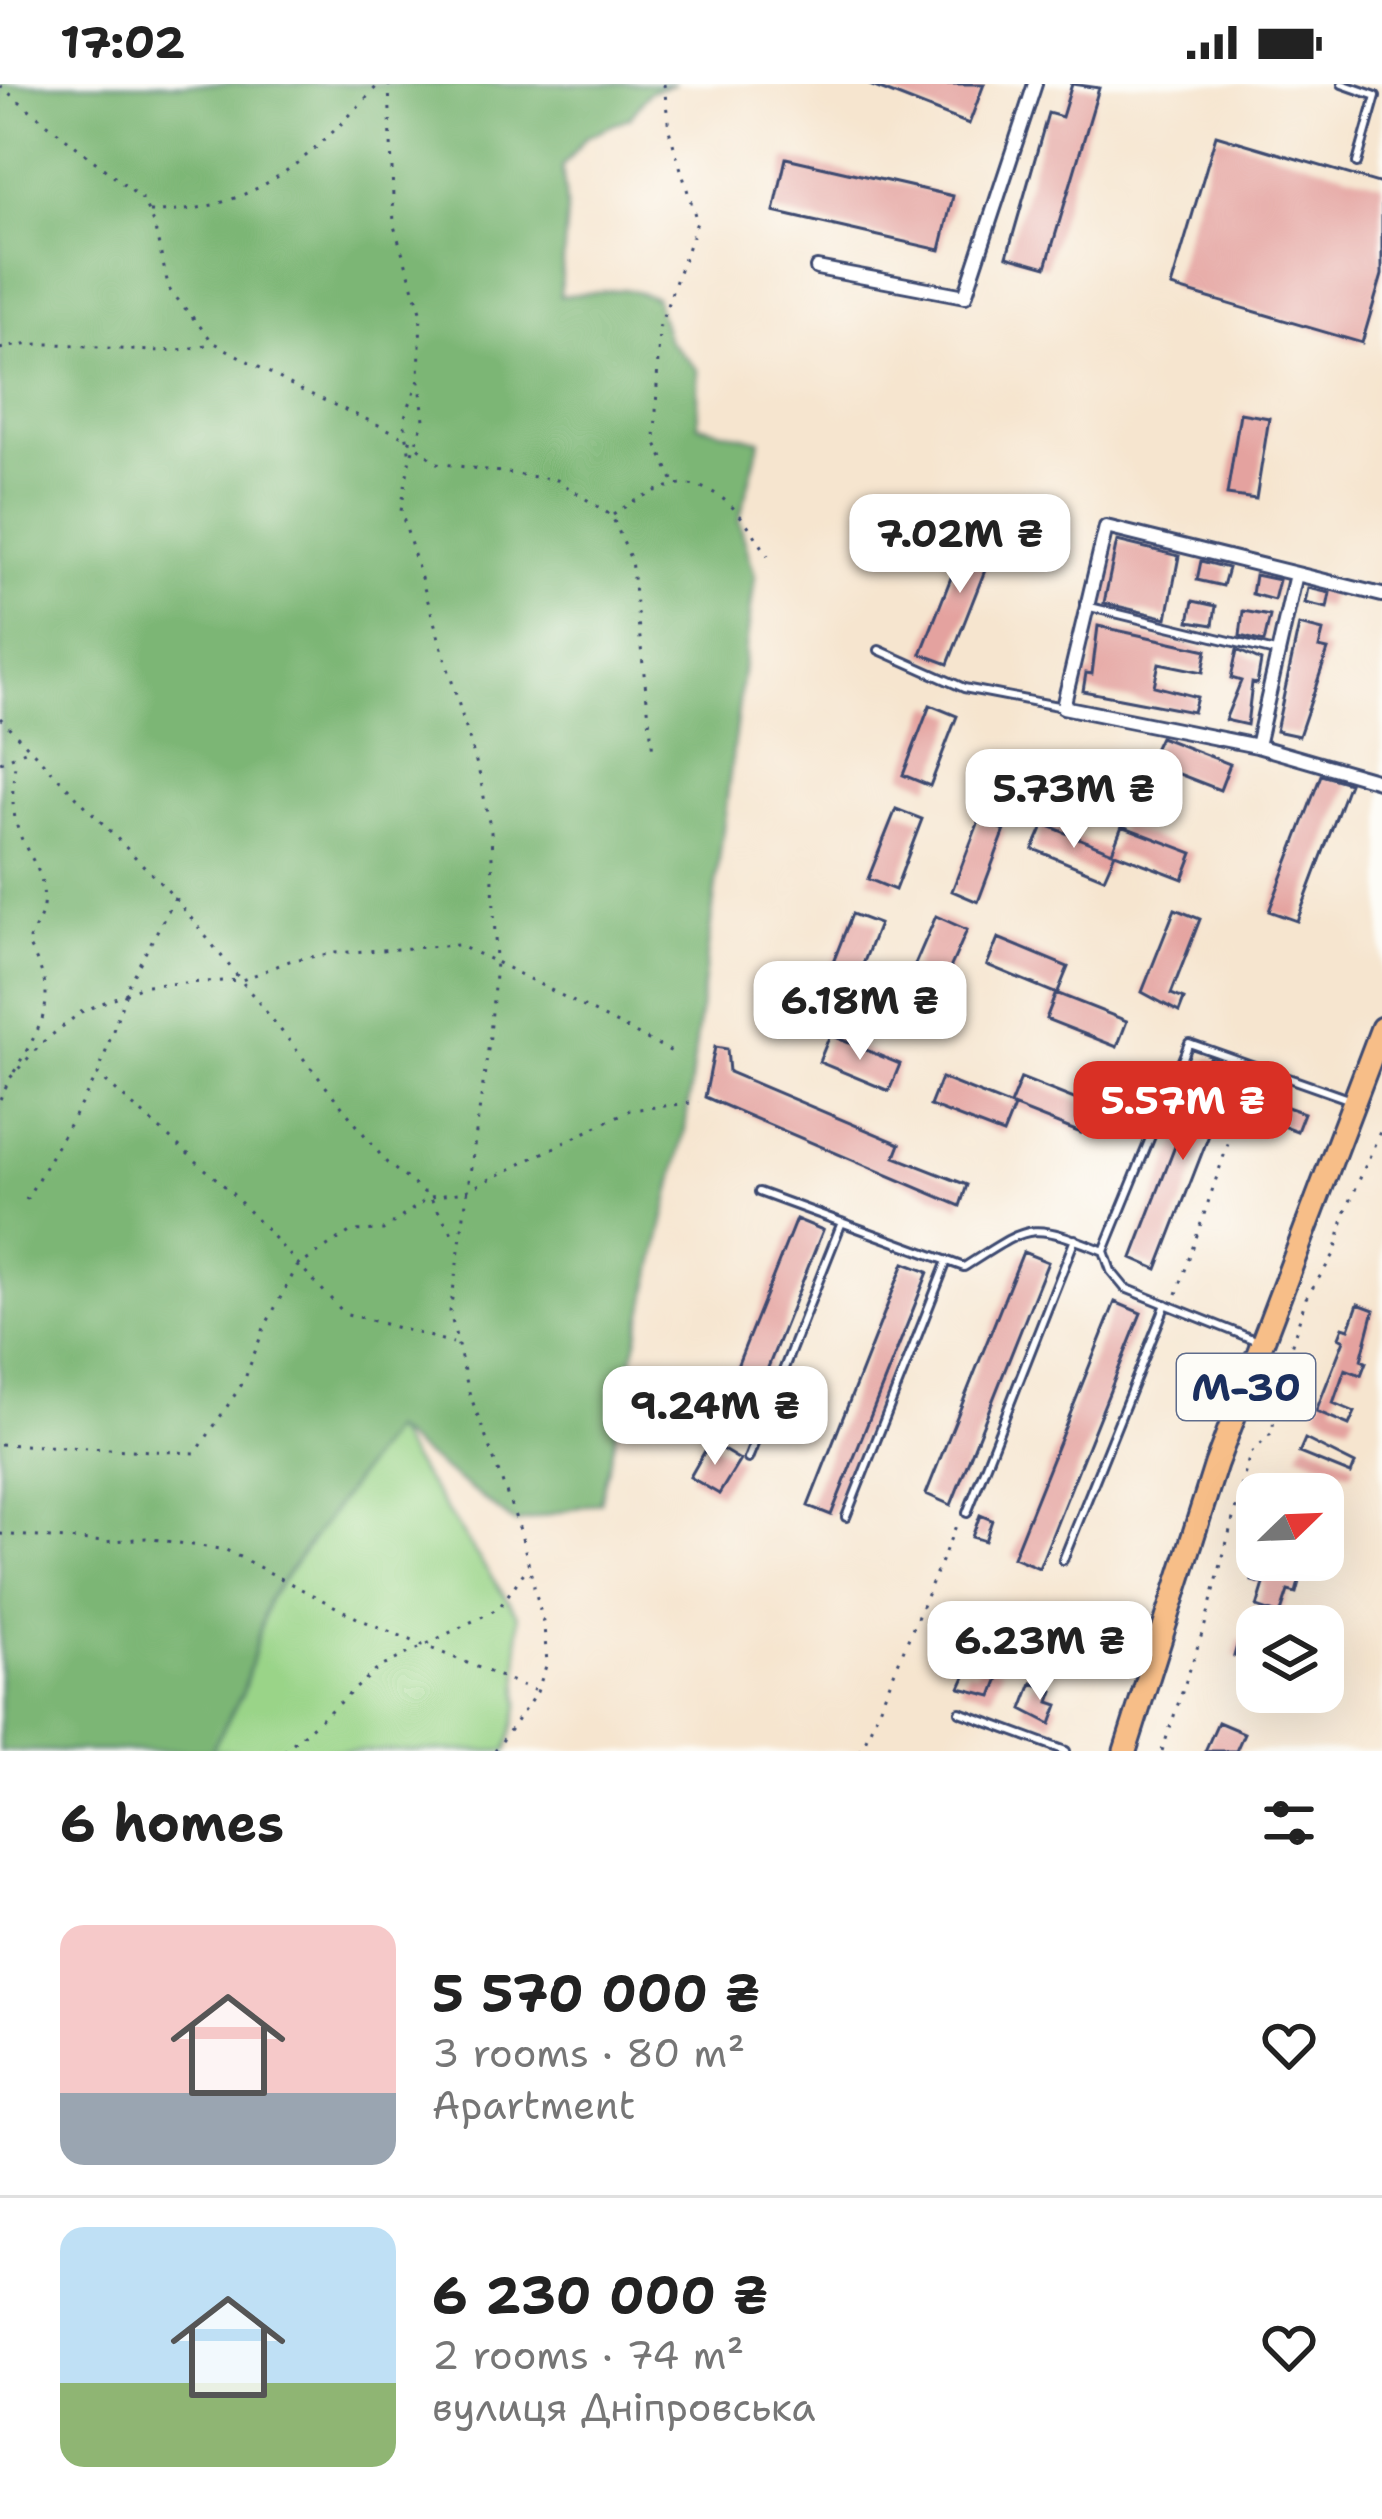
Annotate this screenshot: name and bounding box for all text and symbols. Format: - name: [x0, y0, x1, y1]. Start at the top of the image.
- text: 17:02: [60, 12, 185, 72]
- pin: 7.02M ₴: [849, 494, 1071, 596]
- text: 7.02M ₴: [876, 507, 1044, 559]
- pin: 5.73M ₴: [963, 749, 1185, 851]
- text: 5.73M ₴: [993, 762, 1155, 814]
- pin: 6.18M ₴: [749, 961, 971, 1063]
- text: 6.18M ₴: [781, 974, 939, 1026]
- pin: 5.57M ₴: [1072, 1061, 1294, 1163]
- text: 5.57M ₴: [1100, 1074, 1266, 1126]
- road number: М-30: [1177, 1354, 1315, 1420]
- pin: 9.24M ₴: [604, 1366, 826, 1468]
- text: 9.24M ₴: [630, 1379, 800, 1431]
- north arrow: [1236, 1473, 1344, 1581]
- map controls: [1236, 1473, 1344, 1713]
- pin: 6.23M ₴: [929, 1601, 1151, 1703]
- button: layers: [1236, 1605, 1344, 1713]
- text: 6.23M ₴: [954, 1614, 1126, 1666]
- text: 6 homes: [60, 1789, 284, 1857]
- icon: filters: [1256, 1790, 1322, 1856]
- text: 5 570 000 ₴: [432, 1959, 760, 2027]
- icon: home: [156, 1973, 300, 2117]
- icon: heart: [1256, 2012, 1322, 2078]
- text: 3 rooms · 80 m²: [432, 2027, 745, 2079]
- text: Apartment: [432, 2079, 635, 2131]
- text: 6 230 000 ₴: [432, 2261, 768, 2329]
- icon: home: [156, 2275, 300, 2419]
- icon: heart: [1256, 2314, 1322, 2380]
- text: 2 rooms · 74 m²: [432, 2329, 744, 2381]
- text: вулиця Дніпровська: [432, 2381, 816, 2433]

